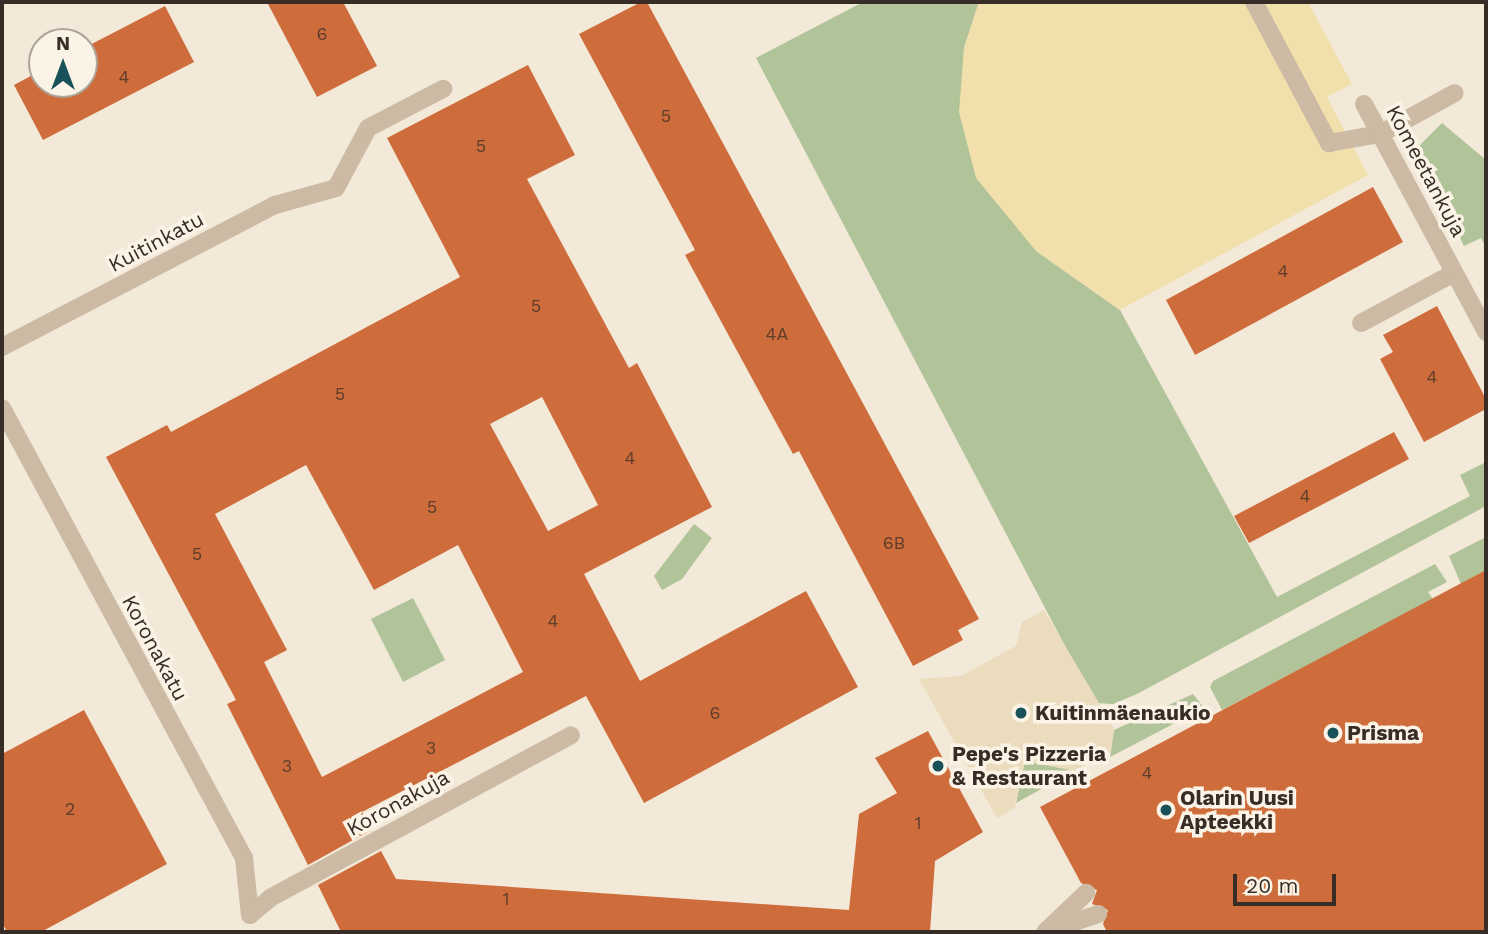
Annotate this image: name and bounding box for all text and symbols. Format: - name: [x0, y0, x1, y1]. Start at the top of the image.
- house number: 6: [317, 23, 327, 45]
- north arrow: [28, 28, 98, 98]
- text: N: [56, 32, 70, 55]
- house number: 4: [119, 66, 129, 88]
- street label: Komeetankuja: [1381, 101, 1471, 241]
- house number: 5: [661, 105, 671, 127]
- house number: 5: [476, 135, 486, 157]
- street label: Kuitinkatu: [104, 206, 208, 278]
- house number: 4: [1278, 260, 1288, 282]
- house number: 5: [531, 295, 541, 317]
- house number: 4A: [766, 323, 788, 345]
- house number: 4: [1427, 366, 1437, 388]
- house number: 5: [335, 383, 345, 405]
- house number: 4: [625, 447, 635, 469]
- house number: 4: [1300, 485, 1310, 507]
- house number: 5: [427, 496, 437, 518]
- house number: 6B: [883, 532, 905, 554]
- house number: 5: [192, 543, 202, 565]
- street label: Koronakatu: [117, 591, 193, 705]
- house number: 4: [548, 610, 558, 632]
- place label: Kuitinmäenaukio: [1035, 700, 1211, 726]
- house number: 6: [710, 702, 720, 724]
- marker: Kuitinmäenaukio: [1013, 705, 1029, 721]
- place label: Prisma: [1347, 720, 1419, 746]
- marker: Prisma: [1325, 725, 1341, 741]
- house number: 3: [426, 737, 436, 759]
- place label: Pepe's Pizzeria & Restaurant: [952, 741, 1106, 791]
- house number: 3: [282, 755, 292, 777]
- marker: Pepe's Pizzeria & Restaurant: [930, 758, 946, 774]
- house number: 4: [1142, 762, 1152, 784]
- street label: Koronakuja: [342, 764, 454, 842]
- place label: Olarin Uusi Apteekki: [1180, 785, 1294, 835]
- house number: 2: [65, 798, 75, 820]
- marker: Olarin Uusi Apteekki: [1158, 802, 1174, 818]
- house number: 1: [914, 812, 922, 834]
- scale bar: [1236, 860, 1339, 904]
- text: 20 m: [1246, 873, 1298, 898]
- house number: 1: [502, 888, 510, 910]

